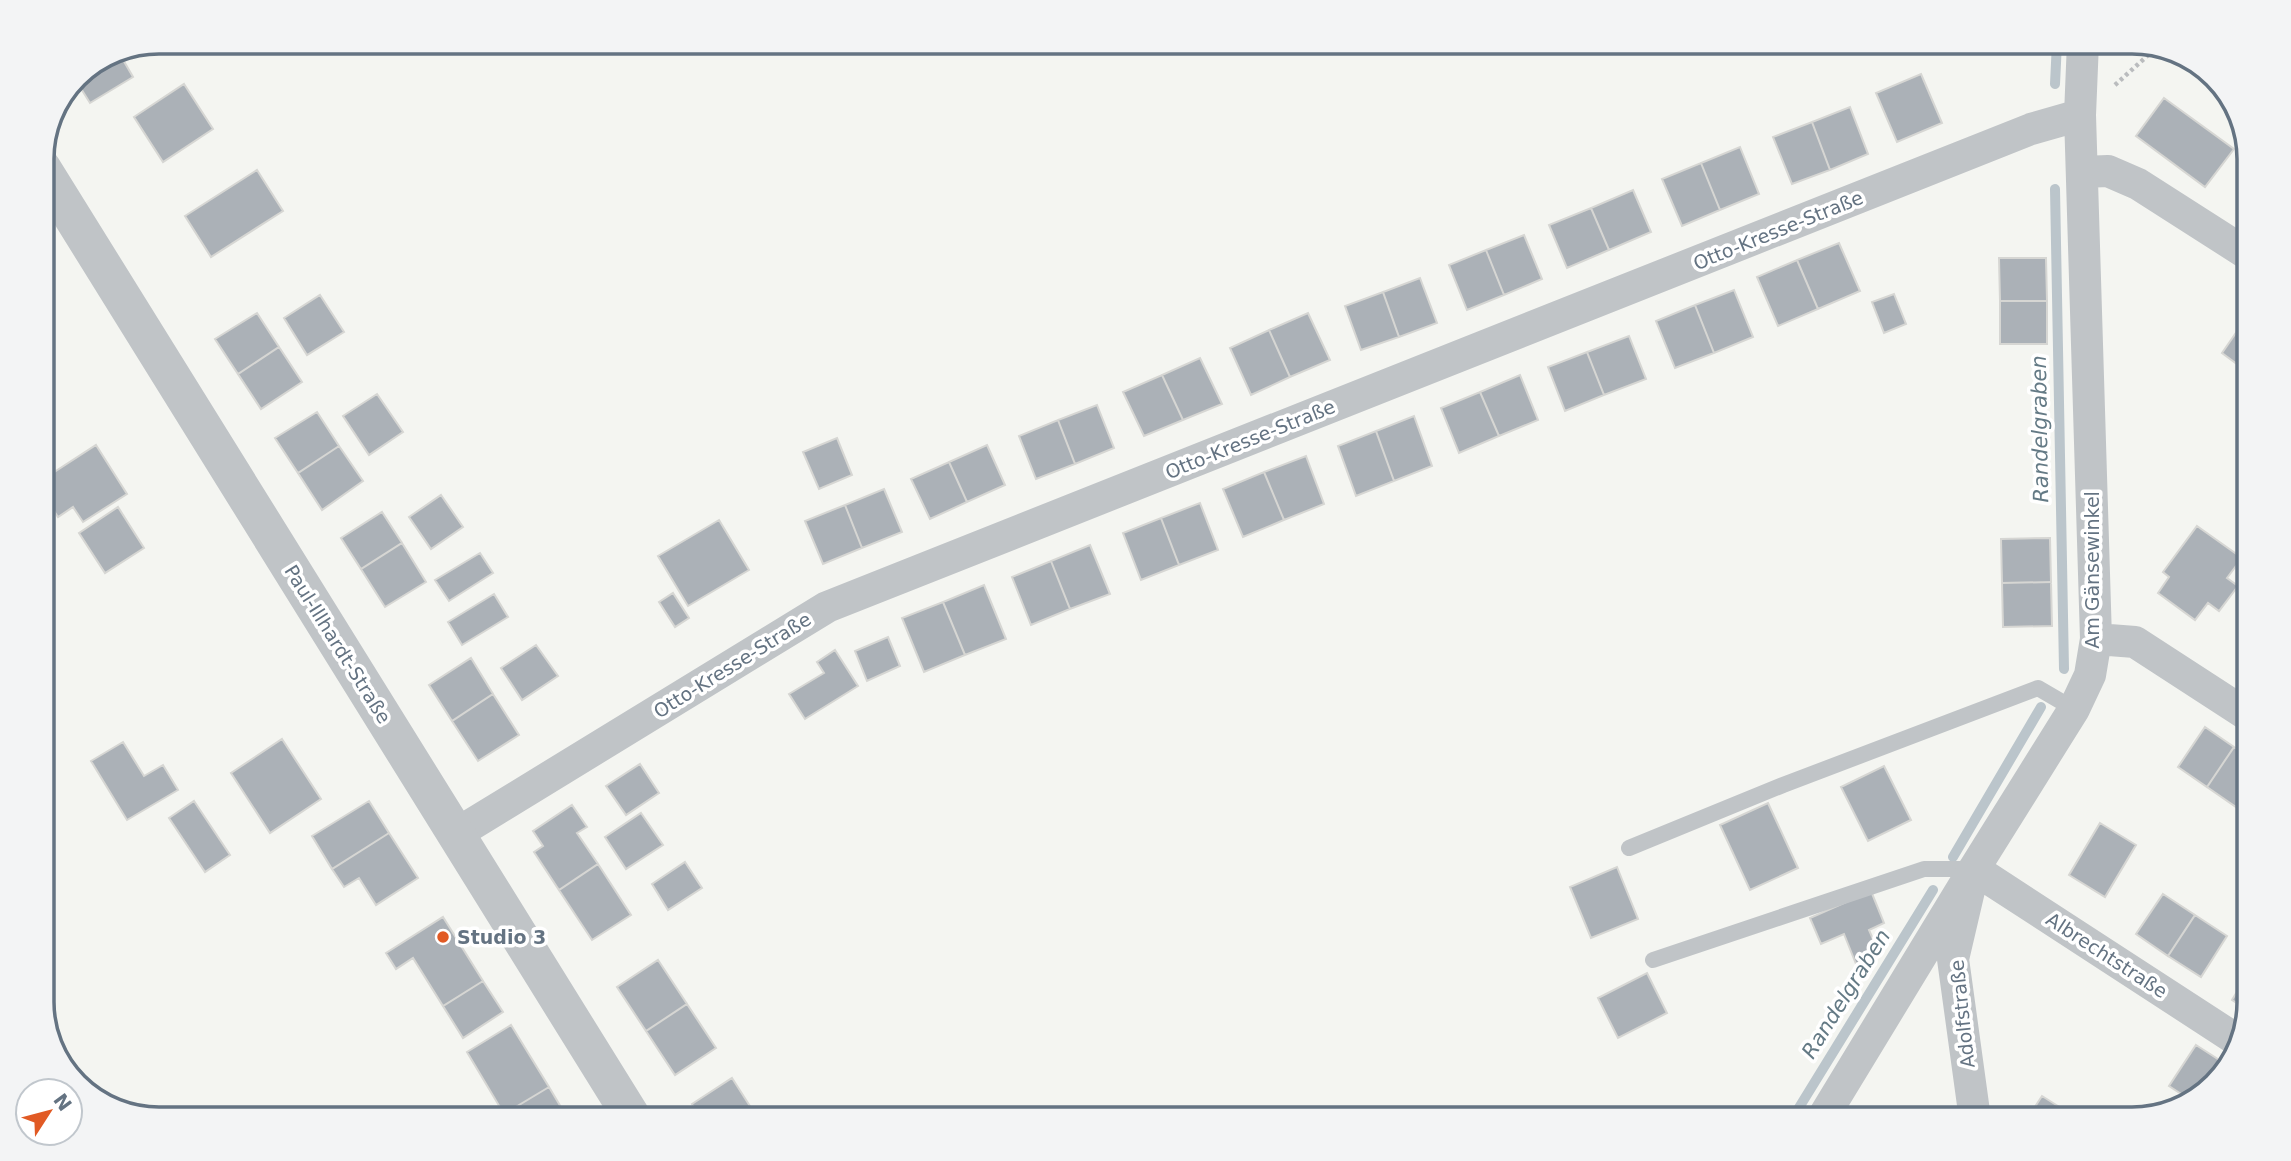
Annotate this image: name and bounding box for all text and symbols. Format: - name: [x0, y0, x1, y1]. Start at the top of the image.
- street label: Otto-Kresse-Straße: [1690, 186, 1866, 274]
- water label: Randelgraben: [2027, 355, 2053, 503]
- street label: Otto-Kresse-Straße: [1162, 395, 1338, 483]
- street label: Am Gänsewinkel: [2081, 491, 2103, 649]
- street label: Paul-Illhardt-Straße: [280, 561, 396, 727]
- street label: Otto-Kresse-Straße: [649, 608, 815, 722]
- street label: Albrechtstraße: [2042, 908, 2172, 1002]
- water label: Randelgraben: [1797, 925, 1895, 1063]
- place label: Studio 3: [457, 926, 546, 948]
- marker: Studio 3: [435, 929, 451, 945]
- street label: Adolfstraße: [1945, 959, 1979, 1069]
- north arrow: [14, 1077, 84, 1147]
- text: N: [49, 1089, 76, 1115]

